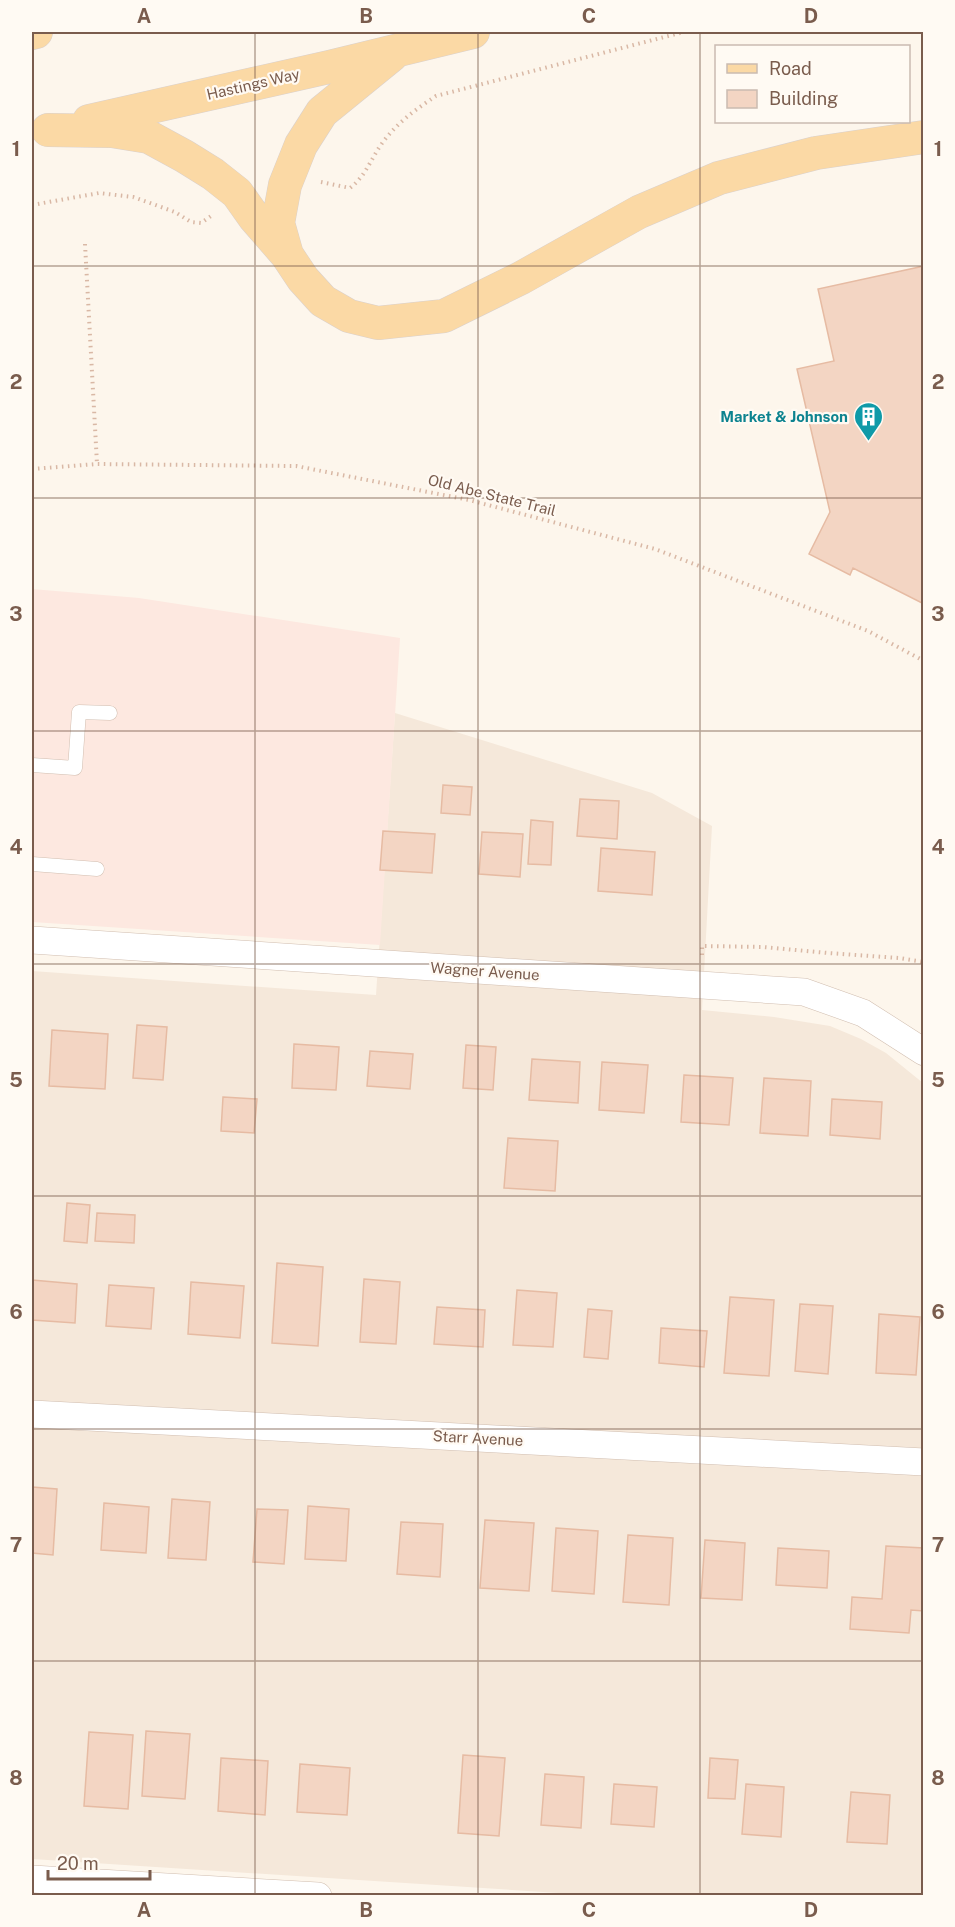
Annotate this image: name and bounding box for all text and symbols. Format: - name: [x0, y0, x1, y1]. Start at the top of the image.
- text: A: [137, 4, 151, 28]
- text: B: [359, 4, 373, 28]
- text: C: [582, 4, 596, 28]
- text: D: [804, 4, 818, 28]
- legend: [715, 45, 910, 123]
- text: Road: [769, 58, 812, 79]
- street label: Hastings Way: [205, 65, 301, 103]
- text: Building: [769, 88, 838, 109]
- text: 1: [12, 137, 20, 161]
- text: 1: [934, 137, 942, 161]
- text: 2: [10, 370, 22, 394]
- text: 2: [932, 370, 944, 394]
- building icon: Market & Johnson: [853, 400, 885, 442]
- place label: Market & Johnson: [720, 408, 848, 425]
- street label: Old Abe State Trail: [426, 471, 558, 519]
- text: 3: [9, 602, 23, 626]
- text: 3: [931, 602, 945, 626]
- text: 4: [9, 835, 23, 859]
- text: 4: [931, 835, 945, 859]
- street label: Wagner Avenue: [430, 959, 540, 983]
- text: 5: [9, 1068, 23, 1092]
- text: 5: [931, 1068, 945, 1092]
- text: 6: [9, 1300, 23, 1324]
- text: 6: [931, 1300, 945, 1324]
- street label: Starr Avenue: [432, 1427, 524, 1449]
- text: 7: [10, 1533, 22, 1557]
- text: 7: [932, 1533, 944, 1557]
- text: 8: [9, 1766, 23, 1790]
- text: 8: [931, 1766, 945, 1790]
- scale bar: [48, 1843, 150, 1881]
- text: 20 m: [57, 1853, 99, 1874]
- text: A: [137, 1898, 151, 1922]
- text: B: [359, 1898, 373, 1922]
- text: C: [582, 1898, 596, 1922]
- text: D: [804, 1898, 818, 1922]

